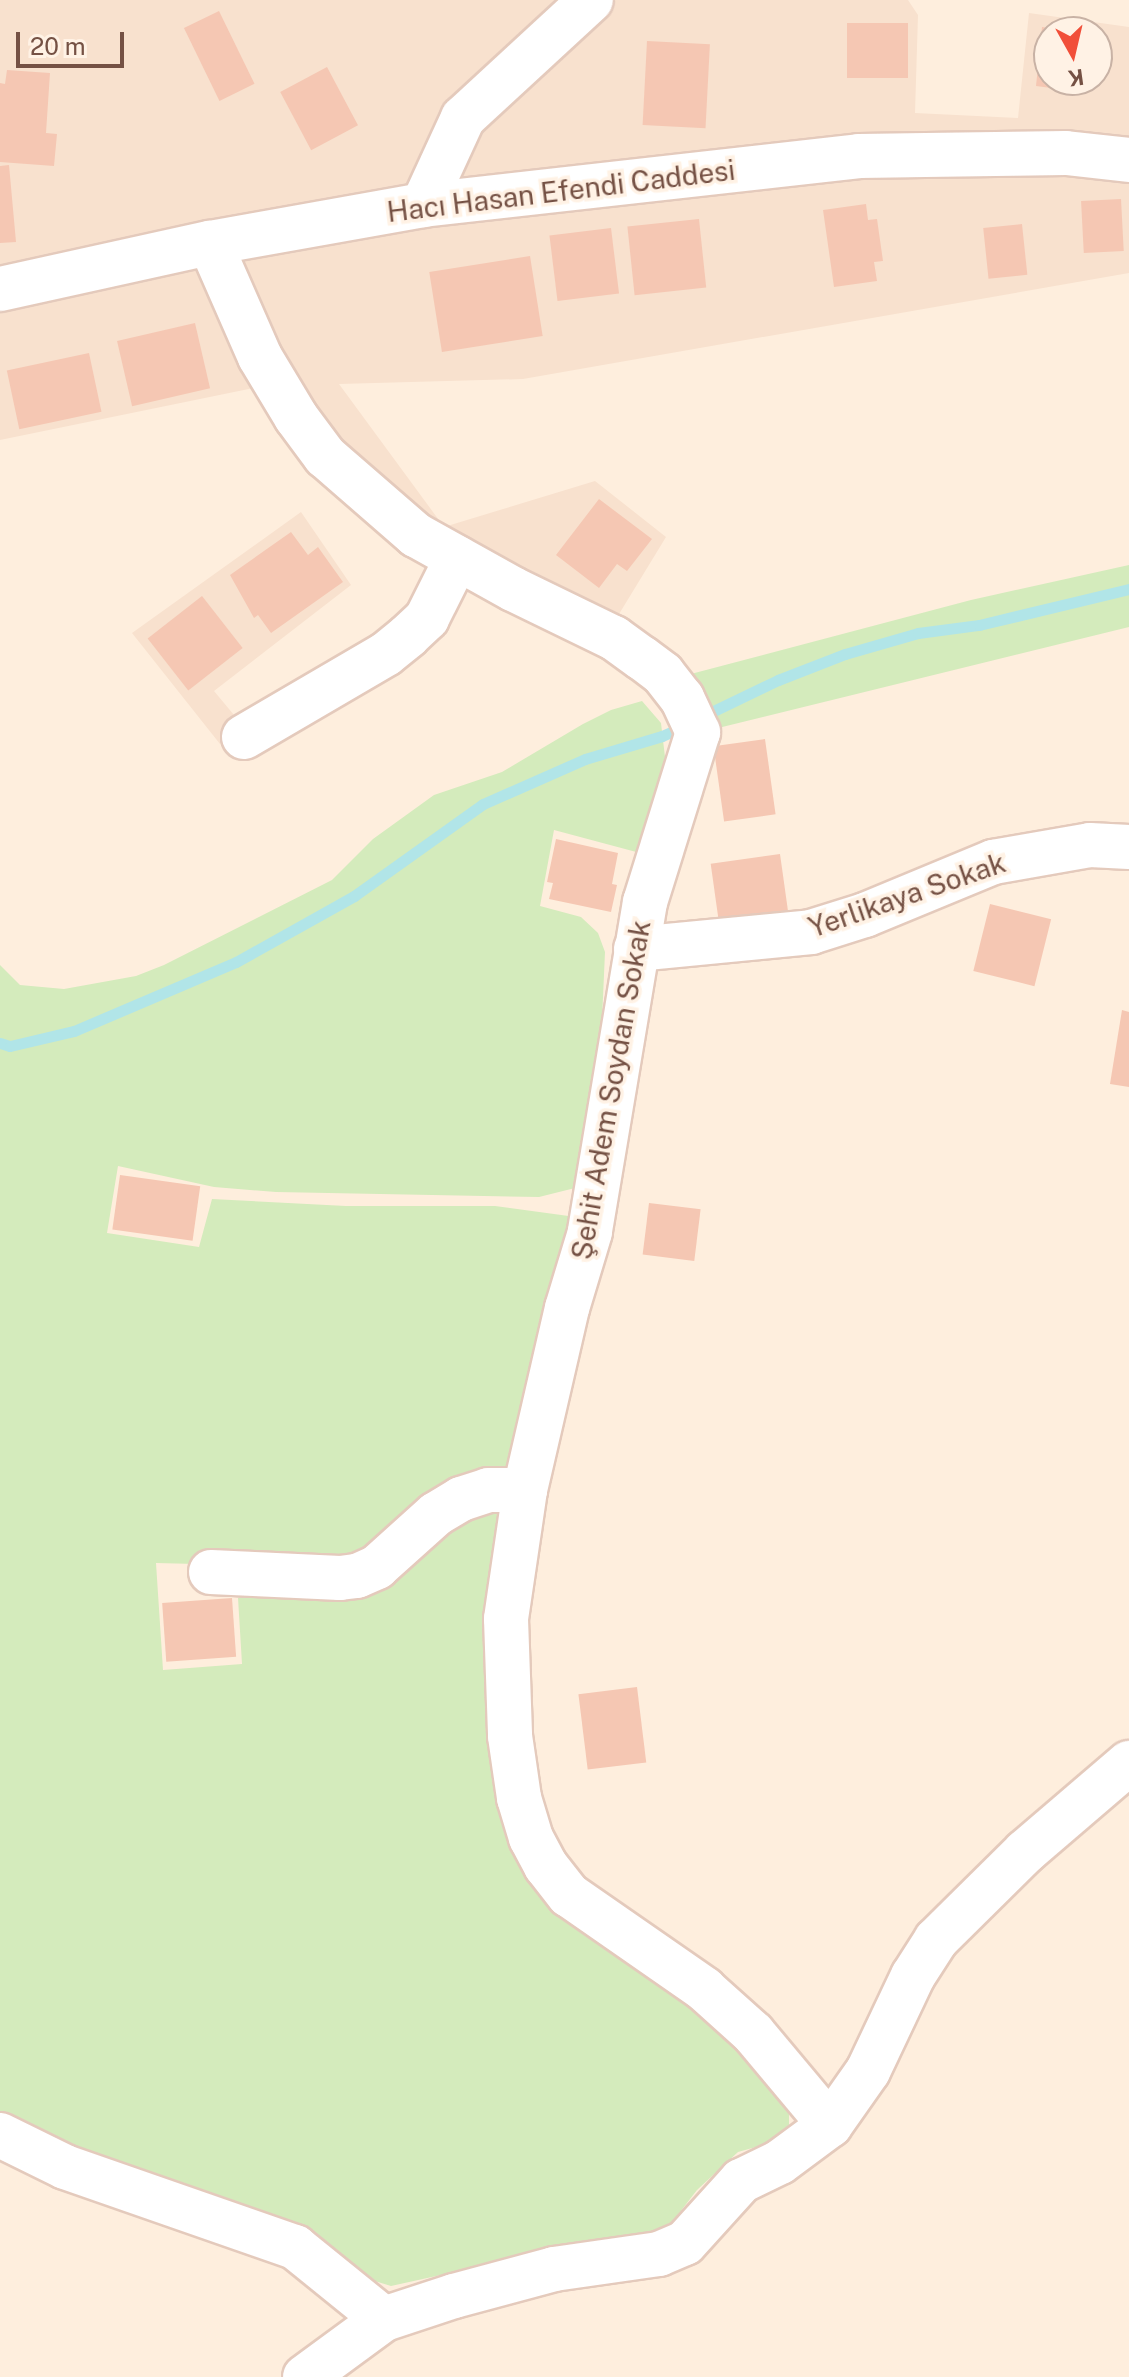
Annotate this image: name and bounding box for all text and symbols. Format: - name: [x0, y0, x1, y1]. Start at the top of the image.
- scale bar: [20, 16, 128, 66]
- north arrow: [1033, 16, 1113, 96]
- text: 20 m: [30, 32, 86, 60]
- text: K: [1066, 64, 1086, 92]
- street label: Hacı Hasan Efendi Caddesi: [385, 153, 737, 229]
- street label: Yerlikaya Sokak: [804, 846, 1010, 944]
- street label: Şehit Adem Soydan Sokak: [565, 918, 657, 1262]

